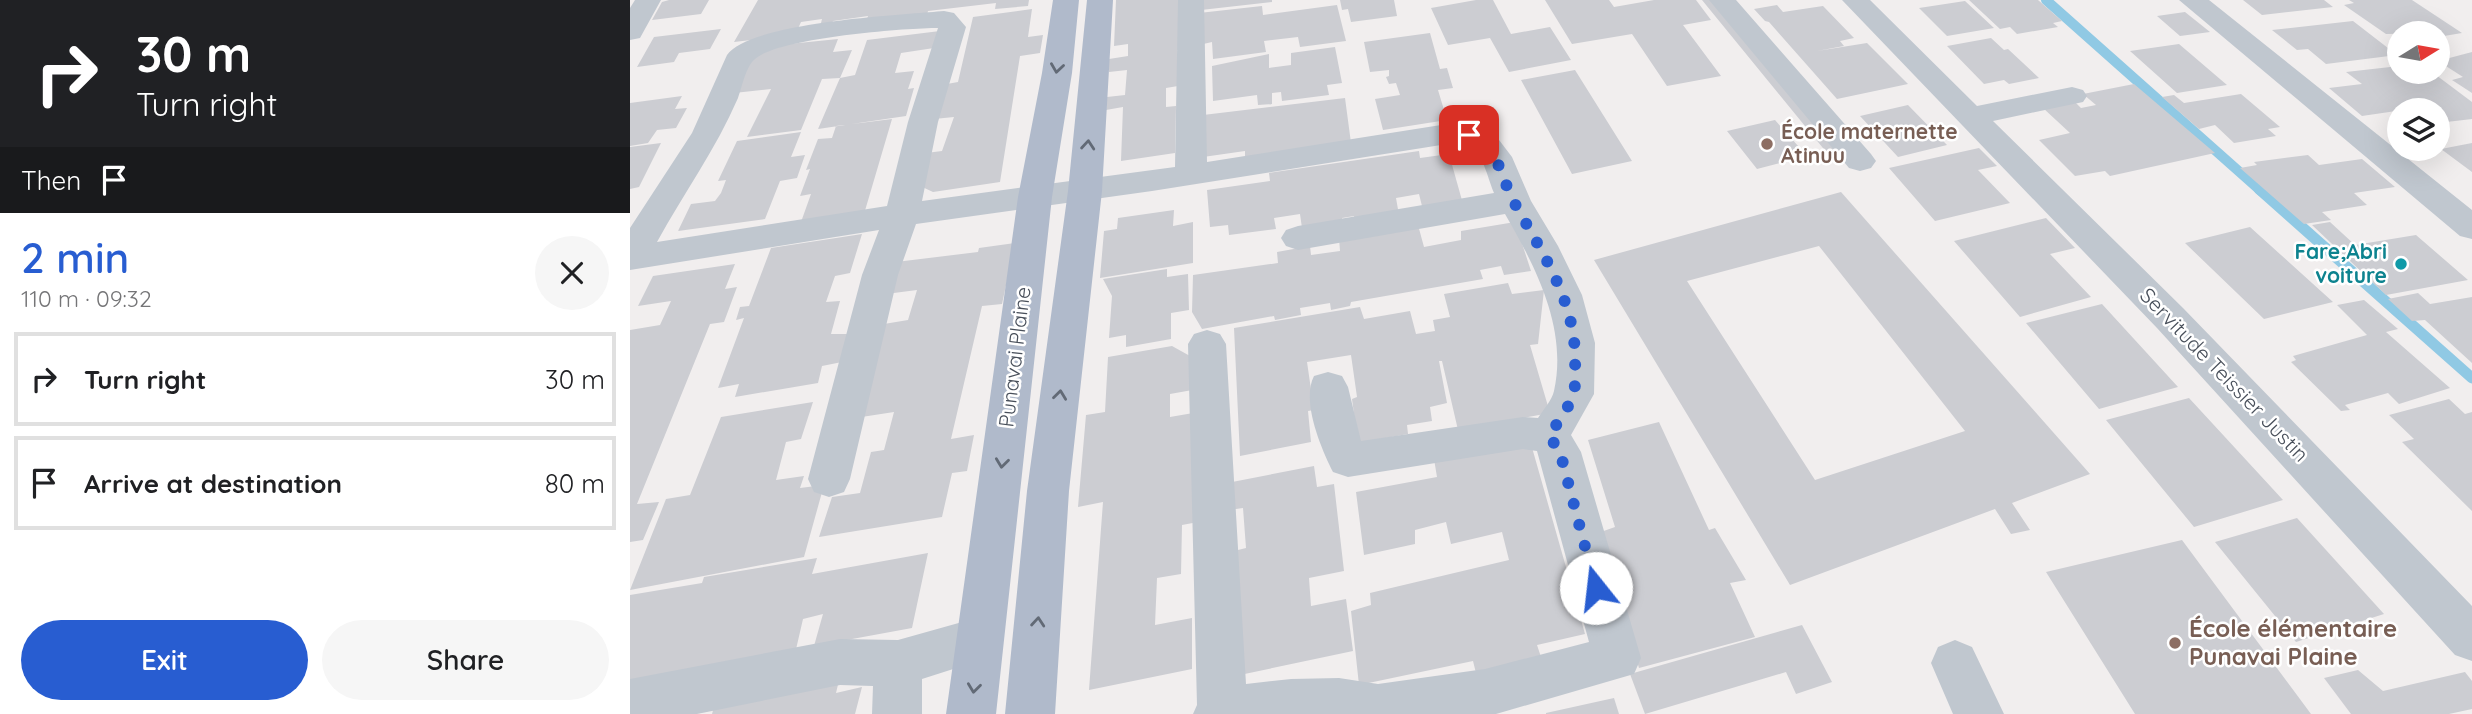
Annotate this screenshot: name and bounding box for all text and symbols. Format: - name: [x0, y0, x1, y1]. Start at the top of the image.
- north arrow: [2387, 21, 2450, 84]
- map controls: [2387, 21, 2450, 161]
- text: 30 m: [136, 23, 251, 84]
- icon: right: [21, 28, 112, 119]
- one-way arrow: [1050, 62, 1065, 74]
- text: Turn right: [136, 84, 277, 124]
- button: layers: [2387, 98, 2450, 161]
- pin: [1439, 105, 1499, 165]
- icon: arrive: [1450, 116, 1488, 154]
- place label: École maternette Atinuu: [1781, 118, 1958, 168]
- marker: École maternette Atinuu: [1759, 136, 1775, 152]
- one-way arrow: [1080, 139, 1095, 150]
- icon: arrive: [95, 161, 133, 199]
- text: Then: [21, 164, 81, 197]
- text: 2 min: [21, 231, 129, 284]
- button: close: [535, 236, 609, 310]
- place label: Fare;Abri voiture: [2295, 238, 2387, 288]
- marker: Fare;Abri voiture: [2393, 256, 2409, 272]
- street label: Servitude Teissier Justin: [2135, 282, 2315, 467]
- text: 110 m · 09:32: [21, 284, 152, 313]
- street label: Punavai Plaine: [992, 285, 1036, 429]
- icon: right: [25, 360, 63, 398]
- text: Turn right: [84, 363, 206, 396]
- text: 30 m: [545, 363, 605, 396]
- one-way arrow: [1052, 389, 1067, 401]
- one-way arrow: [995, 457, 1010, 469]
- icon: arrive: [25, 464, 63, 502]
- text: Arrive at destination: [84, 467, 342, 500]
- text: 80 m: [545, 467, 605, 500]
- position arrow: [1559, 551, 1633, 625]
- place label: École élémentaire Punavai Plaine: [2189, 613, 2397, 671]
- one-way arrow: [1030, 616, 1045, 627]
- button: Exit: [21, 620, 308, 700]
- button: Share: [322, 620, 609, 700]
- marker: École élémentaire Punavai Plaine: [2167, 635, 2183, 651]
- one-way arrow: [966, 683, 981, 694]

